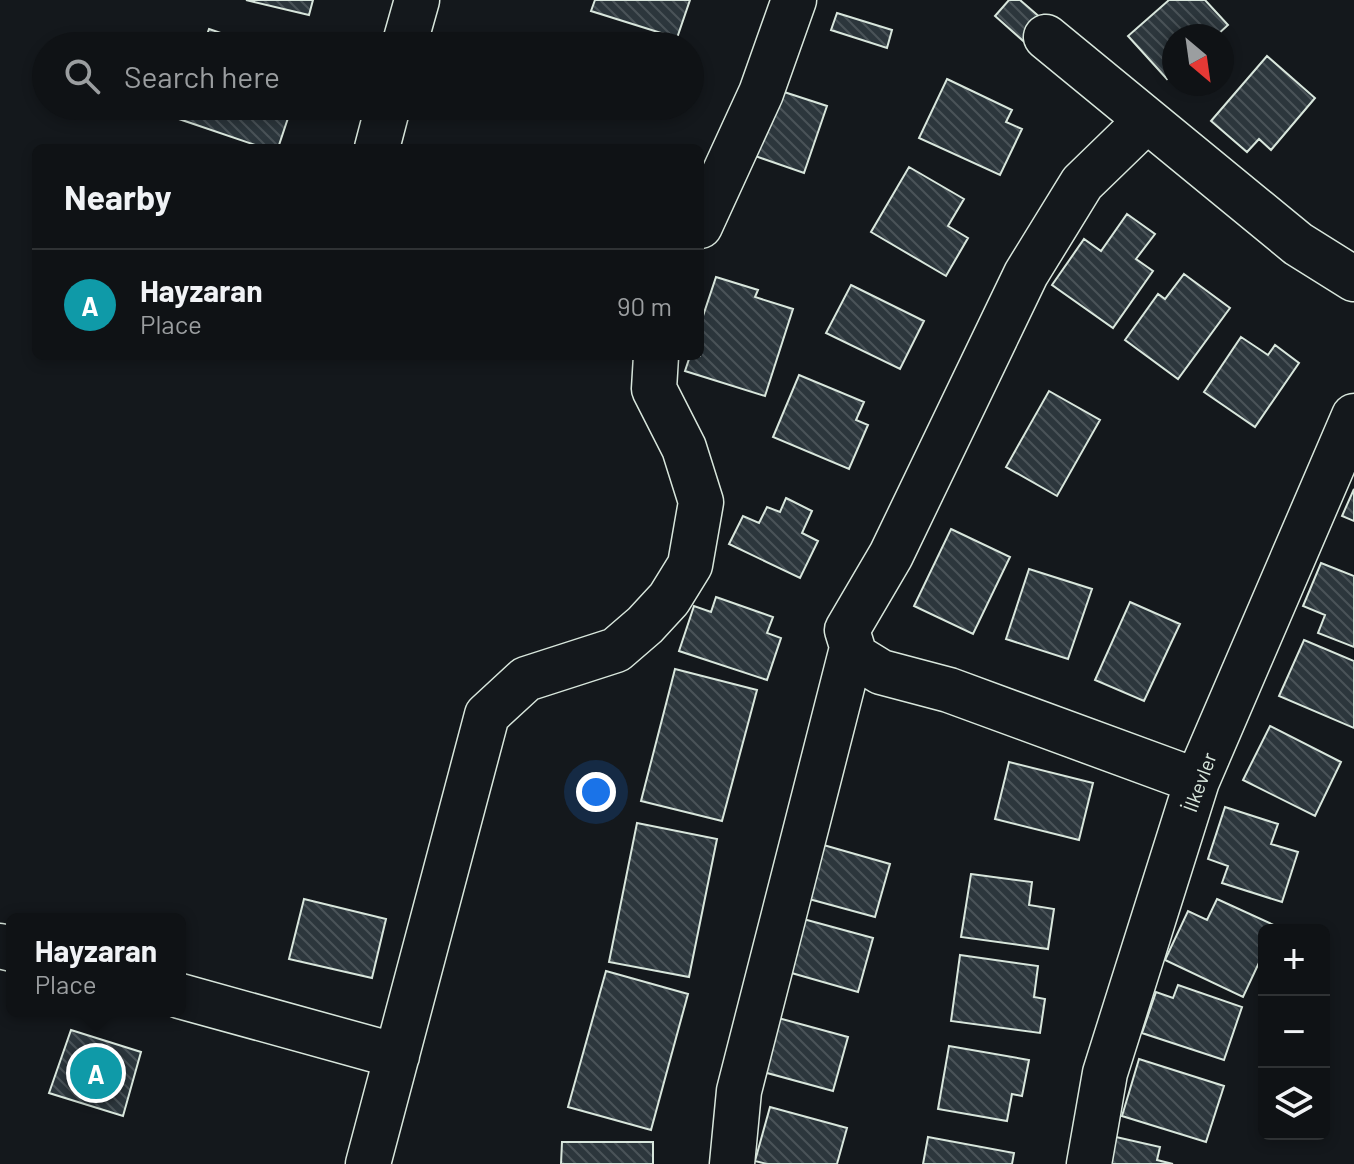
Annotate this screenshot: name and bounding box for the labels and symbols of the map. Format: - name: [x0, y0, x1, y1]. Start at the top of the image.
- north arrow: [1162, 24, 1234, 96]
- street label: İlkevler: [1177, 749, 1221, 815]
- your location: [576, 772, 616, 812]
- pin: A: [70, 1043, 122, 1103]

